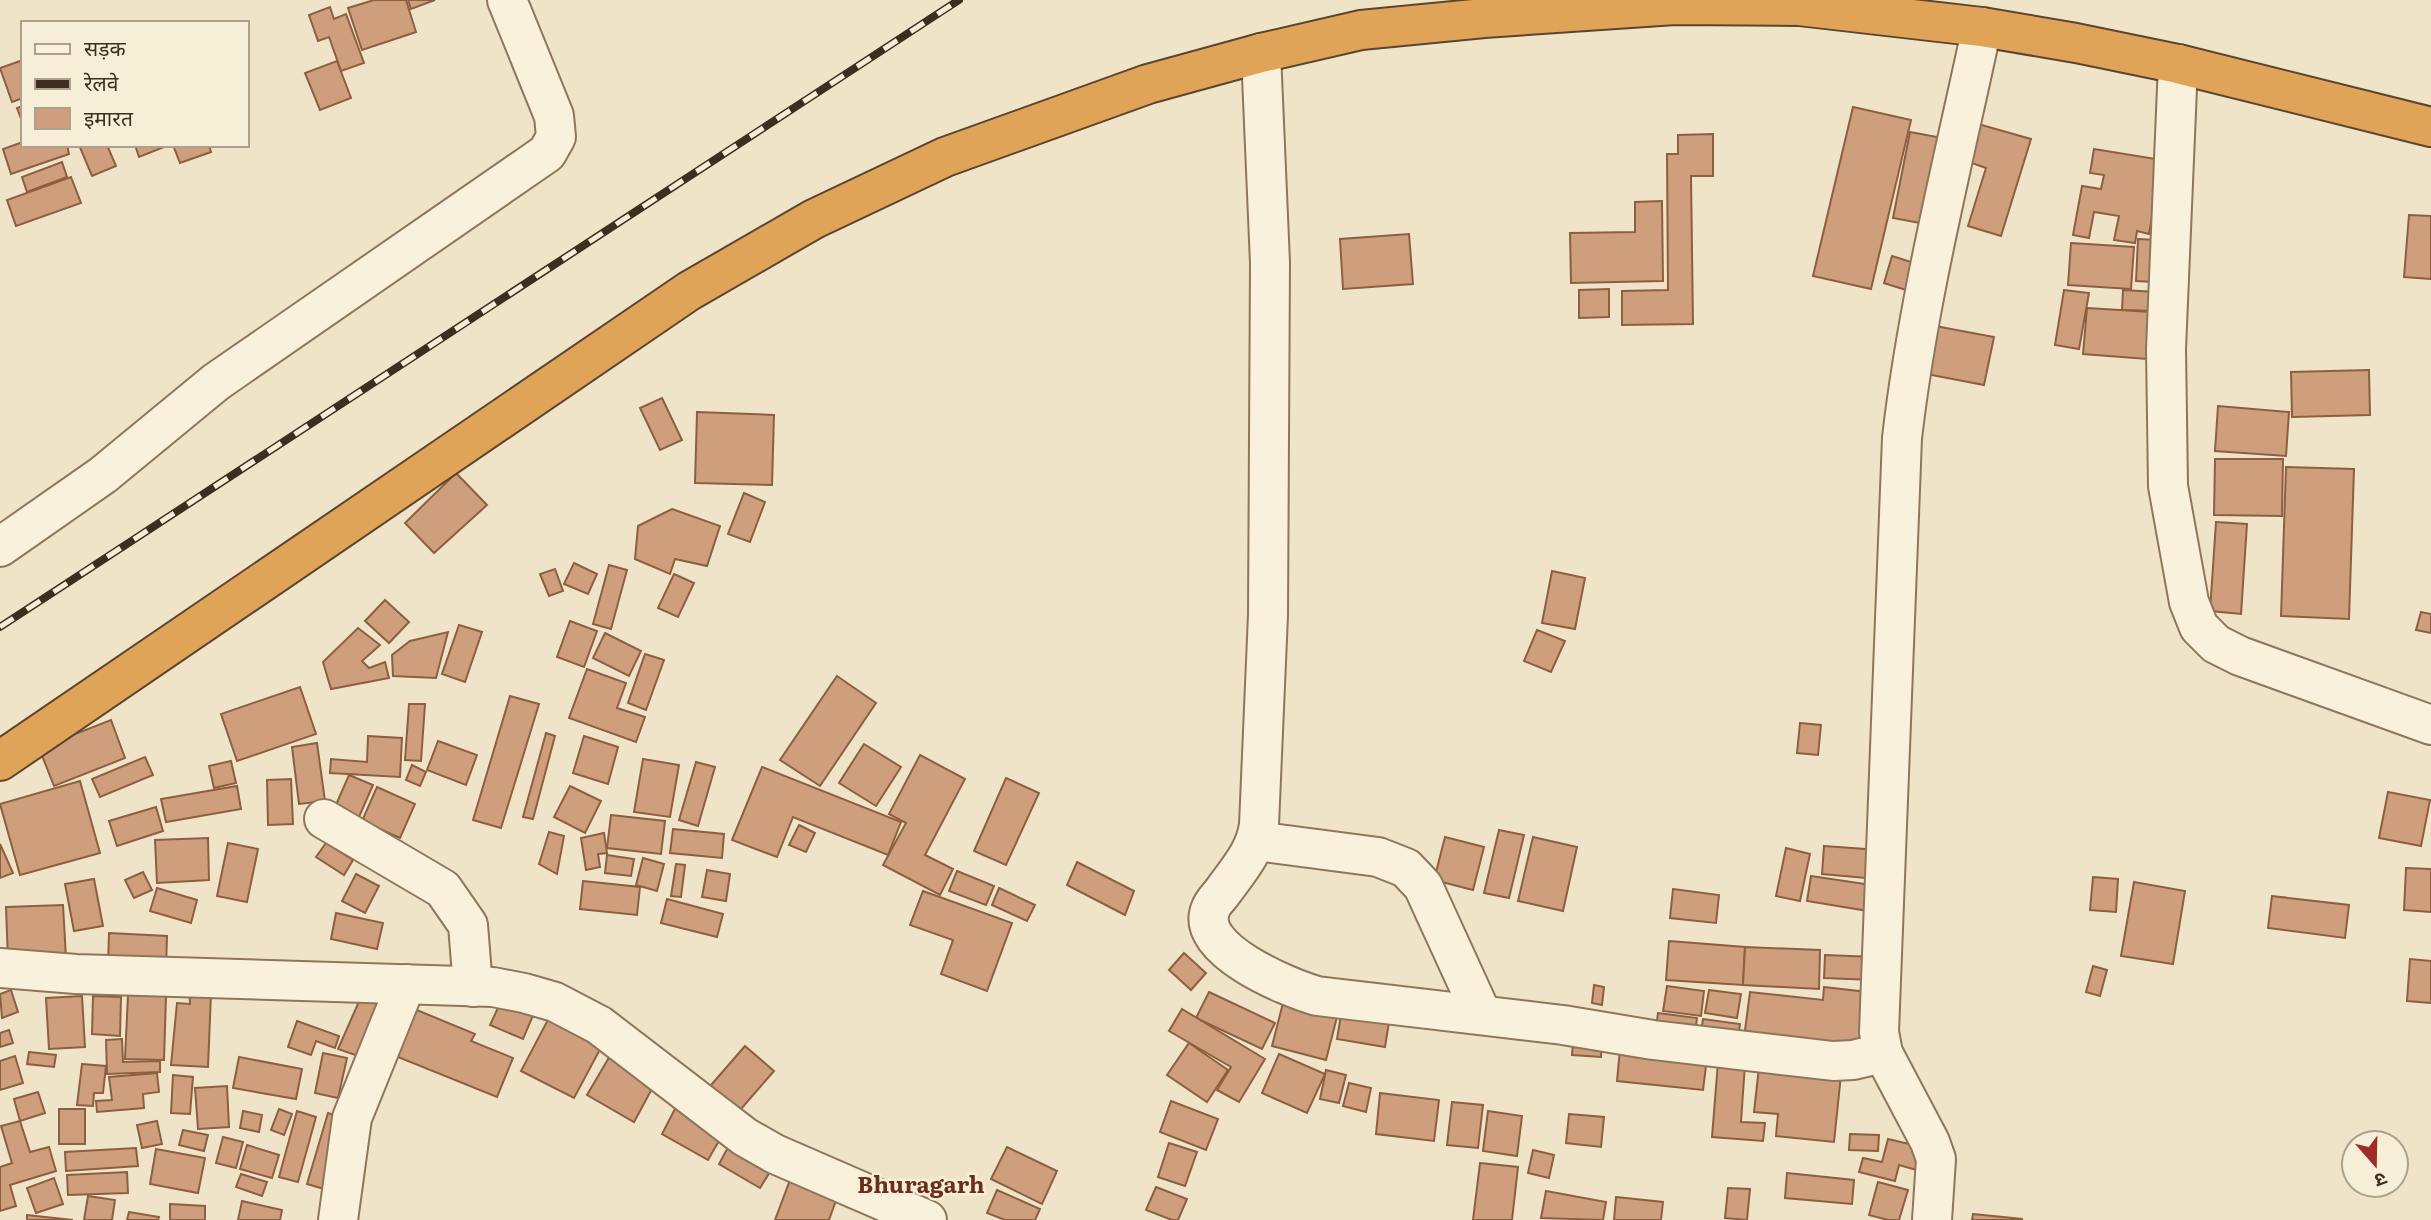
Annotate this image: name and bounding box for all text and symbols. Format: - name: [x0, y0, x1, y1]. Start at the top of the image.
- legend: [21, 21, 248, 147]
- text: सड़क: [84, 31, 126, 62]
- text: रेलवे: [83, 66, 119, 97]
- text: इमारत: [84, 101, 134, 132]
- north arrow: [2340, 1129, 2410, 1199]
- district label: Bhuragarh: [857, 1166, 985, 1200]
- text: उ: [2370, 1166, 2391, 1196]

